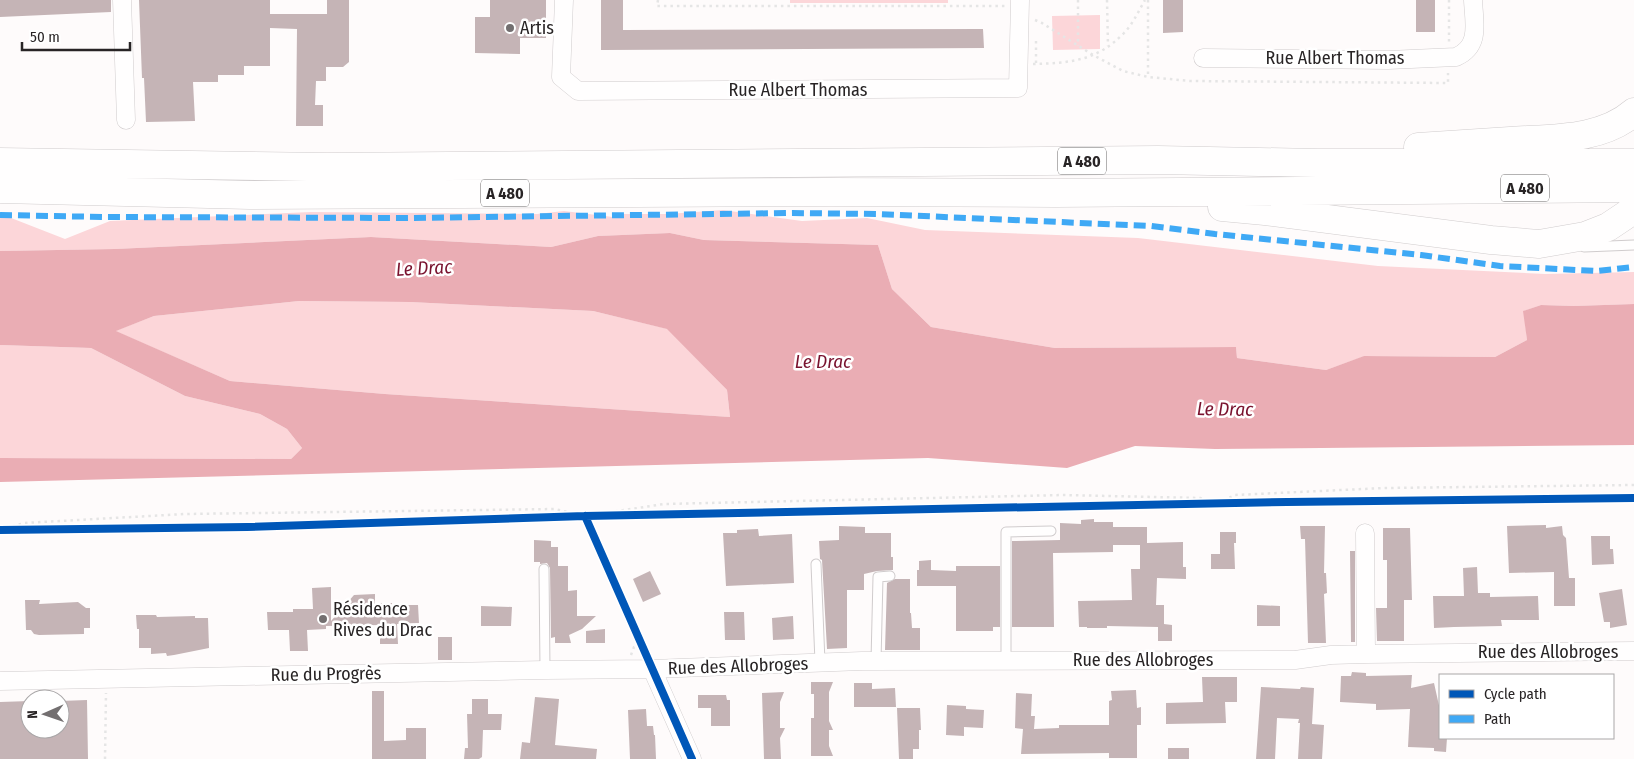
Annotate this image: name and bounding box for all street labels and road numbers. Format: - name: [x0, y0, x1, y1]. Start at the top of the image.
- street label: Rue Albert Thomas: [1266, 47, 1405, 69]
- street label: Rue Albert Thomas: [729, 79, 868, 101]
- road number: A 480: [1058, 148, 1106, 175]
- road number: A 480: [1501, 174, 1549, 202]
- road number: A 480: [481, 180, 529, 207]
- street label: Rue des Allobroges: [1478, 641, 1619, 663]
- street label: Rue des Allobroges: [1073, 649, 1214, 671]
- street label: Rue des Allobroges: [667, 653, 809, 679]
- street label: Rue du Progrès: [270, 662, 382, 686]

